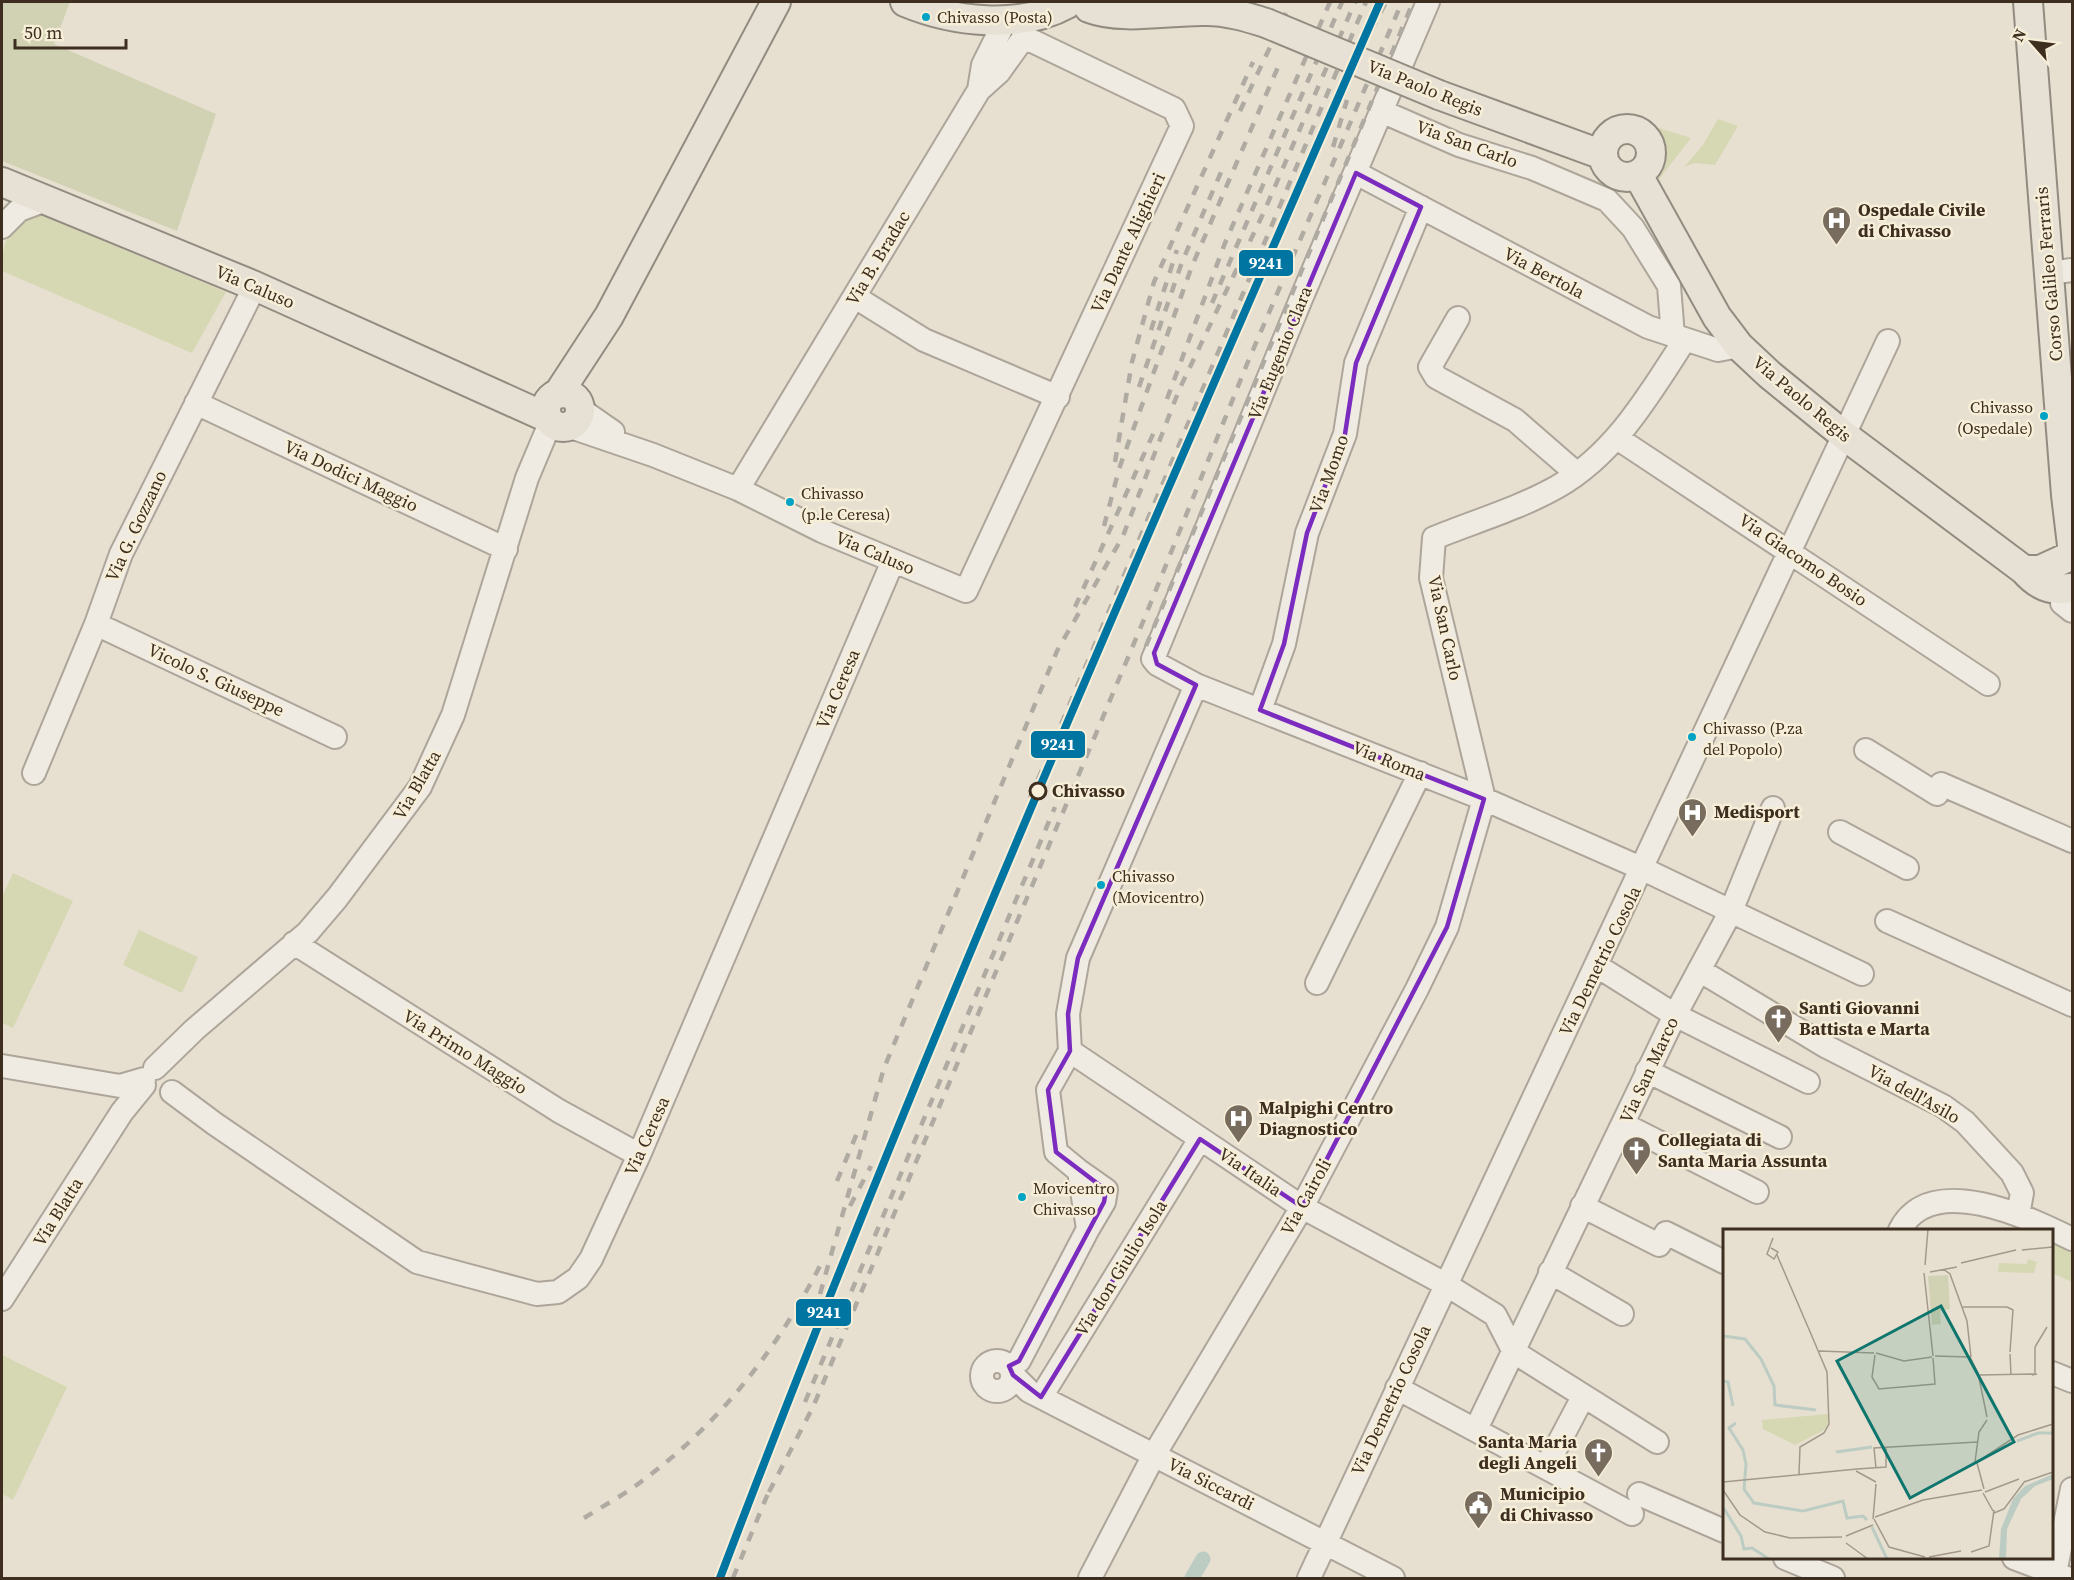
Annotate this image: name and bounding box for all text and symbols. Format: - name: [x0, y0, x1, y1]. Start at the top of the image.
- place label: Chivasso (Posta): [937, 6, 1053, 28]
- marker: Chivasso (Posta): [920, 11, 932, 23]
- scale bar: [15, 12, 126, 50]
- north arrow: [2002, 12, 2062, 72]
- text: 50 m: [24, 20, 62, 45]
- text: N: [2006, 24, 2031, 45]
- street label: Via Paolo Regis: [1364, 53, 1487, 122]
- street label: Via San Carlo: [1413, 114, 1522, 174]
- street label: Via Dante Alighieri: [1084, 168, 1171, 317]
- street label: Corso Galileo Ferraris: [2028, 186, 2069, 362]
- place label: Ospedale Civile di Chivasso: [1858, 197, 1985, 243]
- hospital icon: Ospedale Civile di Chivasso: [1821, 204, 1853, 246]
- street label: Via B. Bradac: [839, 205, 916, 310]
- street label: Via Bertola: [1499, 241, 1590, 305]
- line badge: 9241: [1238, 249, 1294, 277]
- text: 9241: [1249, 252, 1283, 274]
- street label: Via Caluso: [212, 259, 299, 315]
- street label: Via Eugenio Clara: [1241, 281, 1318, 423]
- street label: Via Paolo Regis: [1747, 350, 1857, 448]
- place label: Chivasso (Ospedale): [1957, 396, 2033, 439]
- marker: Chivasso (Ospedale): [2038, 410, 2050, 422]
- street label: Via Momo: [1303, 431, 1354, 517]
- street label: Via Dodici Maggio: [280, 433, 423, 518]
- street label: Via G. Gozzano: [99, 466, 172, 586]
- place label: Chivasso (p.le Ceresa): [801, 482, 890, 525]
- marker: Chivasso (p.le Ceresa): [784, 496, 796, 508]
- street label: Via Giacomo Bosio: [1734, 507, 1873, 612]
- street label: Via Caluso: [832, 525, 919, 581]
- street label: Via San Carlo: [1422, 573, 1469, 683]
- street label: Vicolo S. Giuseppe: [144, 637, 289, 722]
- street label: Via Ceresa: [810, 644, 866, 733]
- place label: Chivasso (P.za del Popolo): [1703, 717, 1804, 760]
- line badge: 9241: [1030, 730, 1086, 759]
- marker: Chivasso (P.za del Popolo): [1686, 731, 1698, 743]
- text: 9241: [1041, 733, 1075, 755]
- street label: Via Roma: [1349, 735, 1430, 787]
- street label: Via Blatta: [387, 745, 447, 824]
- place label: Chivasso: [1052, 778, 1125, 803]
- marker: Chivasso: [1029, 782, 1047, 800]
- hospital icon: Medisport: [1677, 796, 1709, 838]
- place label: Medisport: [1714, 799, 1800, 824]
- place label: Chivasso (Movicentro): [1112, 865, 1205, 908]
- marker: Chivasso (Movicentro): [1095, 879, 1107, 891]
- street label: Via Demetrio Cosola: [1552, 881, 1647, 1040]
- place label: Santi Giovanni Battista e Marta: [1799, 995, 1930, 1041]
- church icon: Santi Giovanni Battista e Marta: [1762, 1002, 1794, 1044]
- street label: Via Primo Maggio: [398, 1003, 532, 1100]
- street label: Via San Marco: [1613, 1012, 1684, 1127]
- street label: Via dell'Asilo: [1864, 1058, 1965, 1129]
- street label: Via Ceresa: [618, 1091, 675, 1179]
- place label: Malpighi Centro Diagnostico: [1259, 1095, 1393, 1141]
- hospital icon: Malpighi Centro Diagnostico: [1222, 1102, 1254, 1144]
- place label: Collegiata di Santa Maria Assunta: [1658, 1127, 1828, 1173]
- church icon: Collegiata di Santa Maria Assunta: [1621, 1134, 1653, 1176]
- street label: Via Italia: [1214, 1141, 1288, 1202]
- street label: Via Cairoli: [1274, 1154, 1337, 1240]
- street label: Via Blatta: [27, 1172, 89, 1251]
- place label: Movicentro Chivasso: [1033, 1177, 1115, 1220]
- marker: Movicentro Chivasso: [1016, 1191, 1028, 1203]
- street label: Via don Giulio Isola: [1068, 1194, 1173, 1341]
- inset map: [1723, 1229, 2053, 1559]
- line badge: 9241: [795, 1298, 852, 1327]
- text: 9241: [807, 1301, 841, 1323]
- street label: Via Demetrio Cosola: [1345, 1320, 1437, 1479]
- place label: Santa Maria degli Angeli: [1478, 1429, 1577, 1475]
- church icon: Santa Maria degli Angeli: [1582, 1436, 1614, 1478]
- street label: Via Siccardi: [1163, 1451, 1259, 1516]
- place label: Municipio di Chivasso: [1500, 1481, 1593, 1527]
- public building icon: Municipio di Chivasso: [1463, 1488, 1495, 1530]

